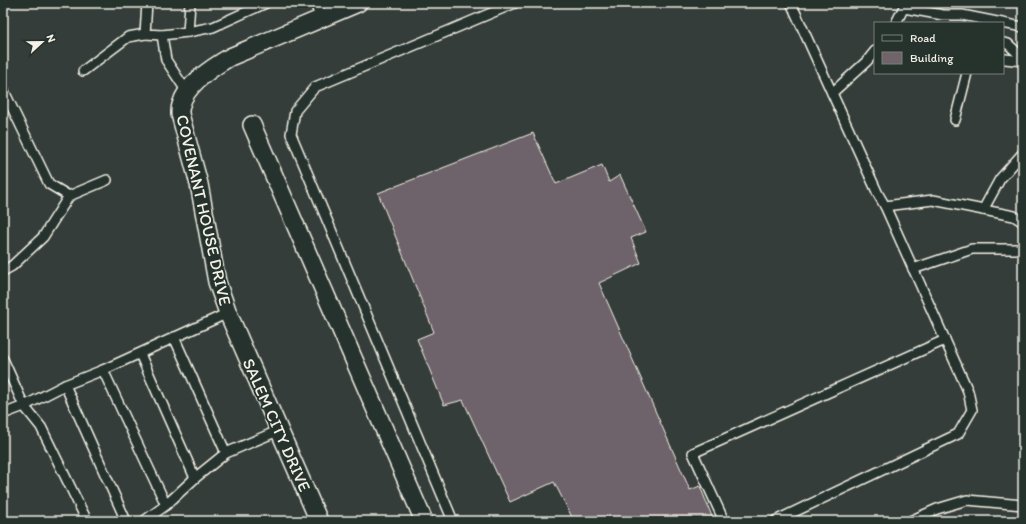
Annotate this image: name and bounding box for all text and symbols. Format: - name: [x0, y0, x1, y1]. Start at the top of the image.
- north arrow: [22, 22, 62, 62]
- legend: [874, 22, 1004, 74]
- text: Road: [910, 31, 936, 45]
- text: N: [43, 33, 58, 44]
- text: Building: [910, 51, 954, 65]
- street label: COVENANT HOUSE DRIVE: [172, 113, 236, 307]
- street label: SALEM CITY DRIVE: [239, 355, 315, 495]

